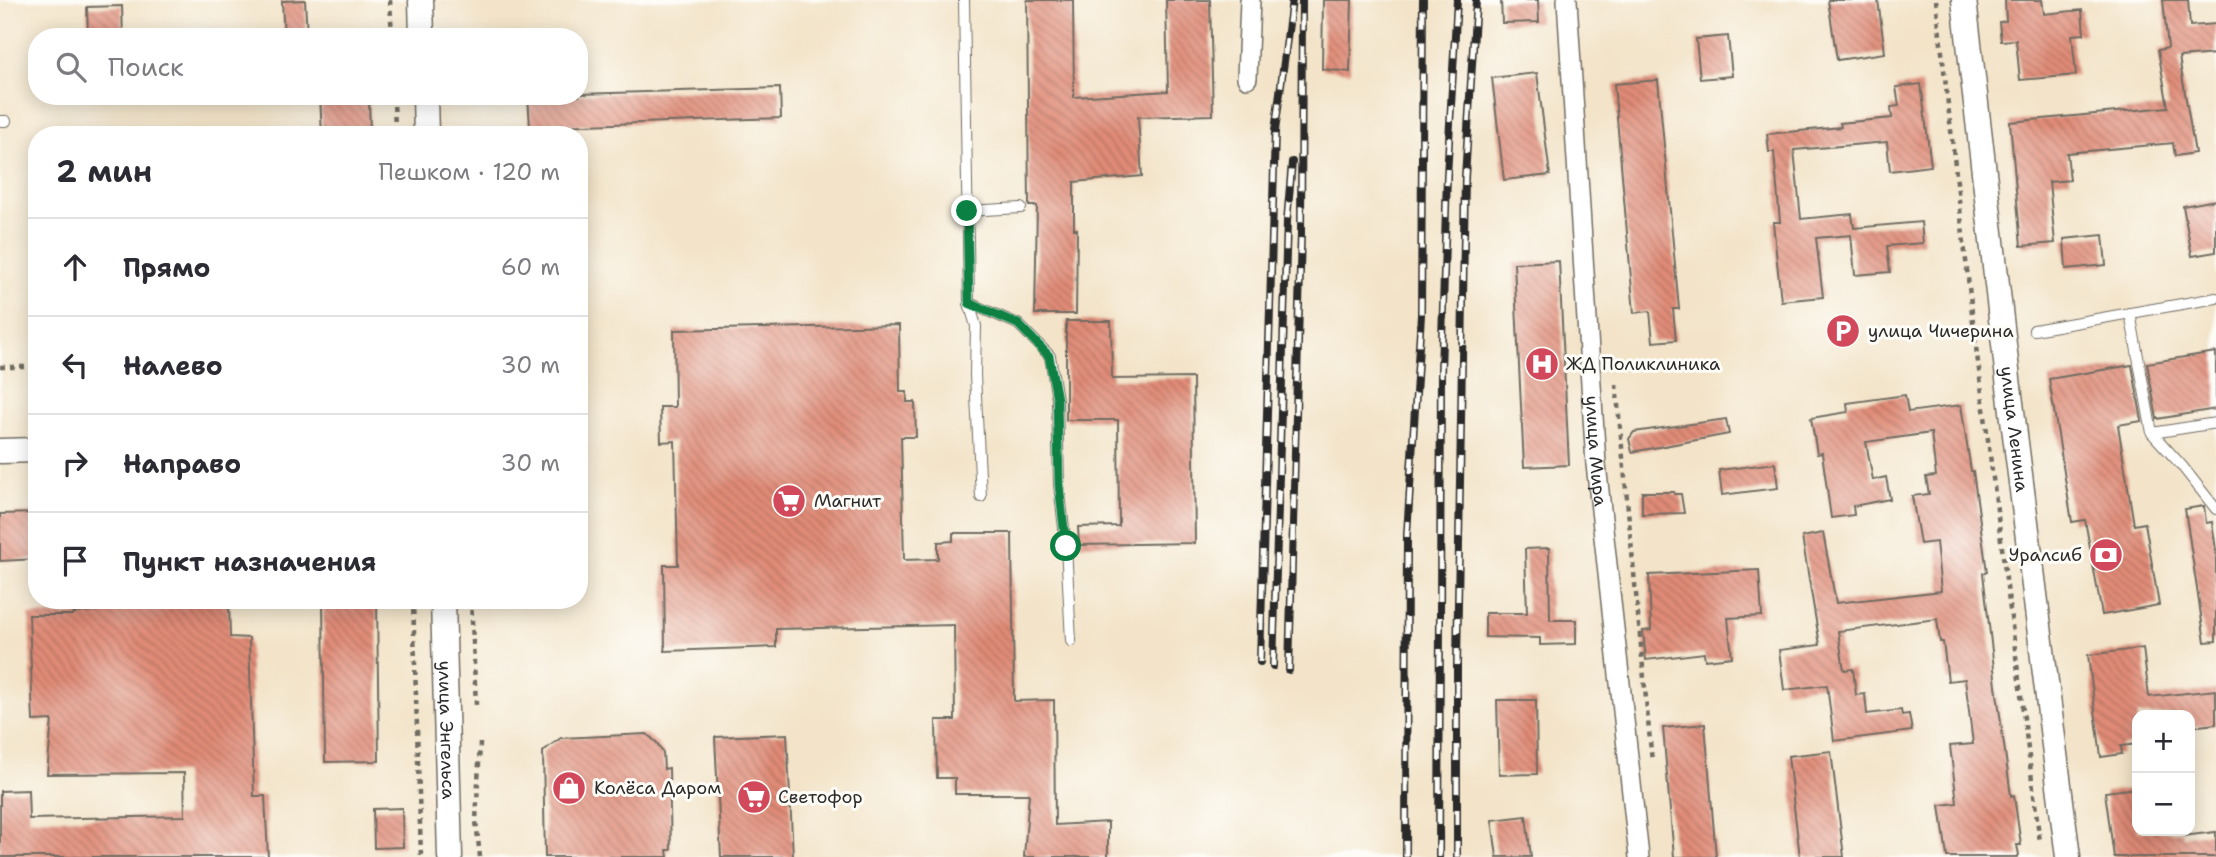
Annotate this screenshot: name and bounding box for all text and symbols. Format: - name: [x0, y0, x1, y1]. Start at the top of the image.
- search box: [28, 28, 588, 105]
- icon: search: [52, 48, 90, 86]
- text: Поиск: [108, 49, 184, 84]
- text: 2 мин: [56, 151, 152, 192]
- text: Пешком · 120 m: [379, 157, 560, 187]
- route end: [951, 195, 982, 226]
- icon: ahead: [56, 248, 94, 286]
- text: Прямо: [123, 250, 211, 285]
- text: 60 m: [501, 252, 560, 282]
- parking icon: улица Чичерина: [1824, 312, 1862, 350]
- place label: улица Чичерина: [1868, 319, 2014, 343]
- hospital icon: ЖД Поликлиника: [1523, 345, 1561, 383]
- icon: left: [56, 346, 94, 384]
- text: Налево: [123, 348, 223, 383]
- text: 30 m: [501, 350, 560, 380]
- place label: ЖД Поликлиника: [1566, 352, 1720, 376]
- street label: улица Ленина: [1995, 365, 2034, 493]
- street label: улица Мира: [1580, 395, 1613, 508]
- icon: right: [56, 444, 94, 482]
- text: Направо: [123, 446, 241, 481]
- text: 30 m: [501, 448, 560, 478]
- supermarket icon: Магнит: [770, 482, 808, 520]
- place label: Магнит: [814, 489, 882, 513]
- route start: [1050, 530, 1081, 561]
- bank icon: Уралсиб: [2087, 536, 2125, 574]
- icon: arrive: [56, 542, 94, 580]
- place label: Уралсиб: [2009, 543, 2082, 567]
- text: Пункт назначения: [123, 544, 376, 579]
- street label: улица Энгельса: [433, 660, 460, 800]
- map controls: [2132, 710, 2195, 836]
- button: +: [2132, 710, 2195, 773]
- shop icon: Колёса Даром: [550, 769, 588, 807]
- button: −: [2132, 773, 2195, 836]
- place label: Колёса Даром: [594, 776, 721, 800]
- supermarket icon: Светофор: [735, 778, 773, 816]
- place label: Светофор: [778, 785, 863, 809]

